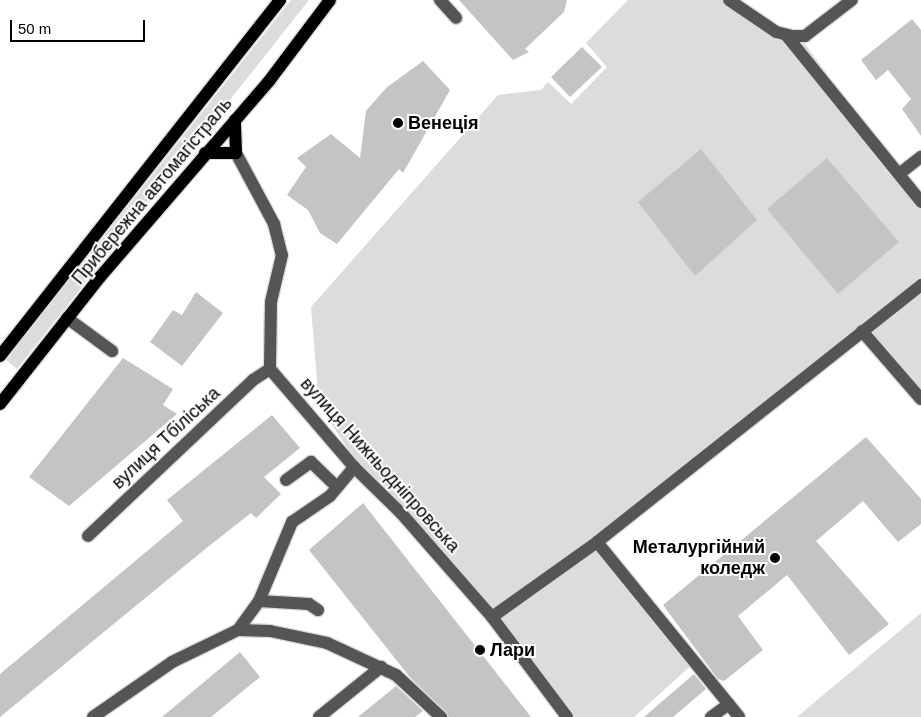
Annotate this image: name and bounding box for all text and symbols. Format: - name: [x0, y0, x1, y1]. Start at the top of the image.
- scale bar: [12, 10, 148, 42]
- text: 50 m: [18, 20, 51, 37]
- street label: Прибережна автомагістраль: [67, 93, 237, 289]
- place label: Венеція: [408, 112, 478, 134]
- marker: Венеція: [392, 117, 404, 129]
- street label: вулиця Нижньодніпровська: [296, 373, 464, 557]
- street label: вулиця Тбіліська: [107, 382, 225, 494]
- place label: Металургійний коледж: [633, 537, 765, 580]
- marker: Металургійний коледж: [769, 552, 781, 564]
- place label: Лари: [490, 639, 535, 661]
- marker: Лари: [474, 644, 486, 656]

